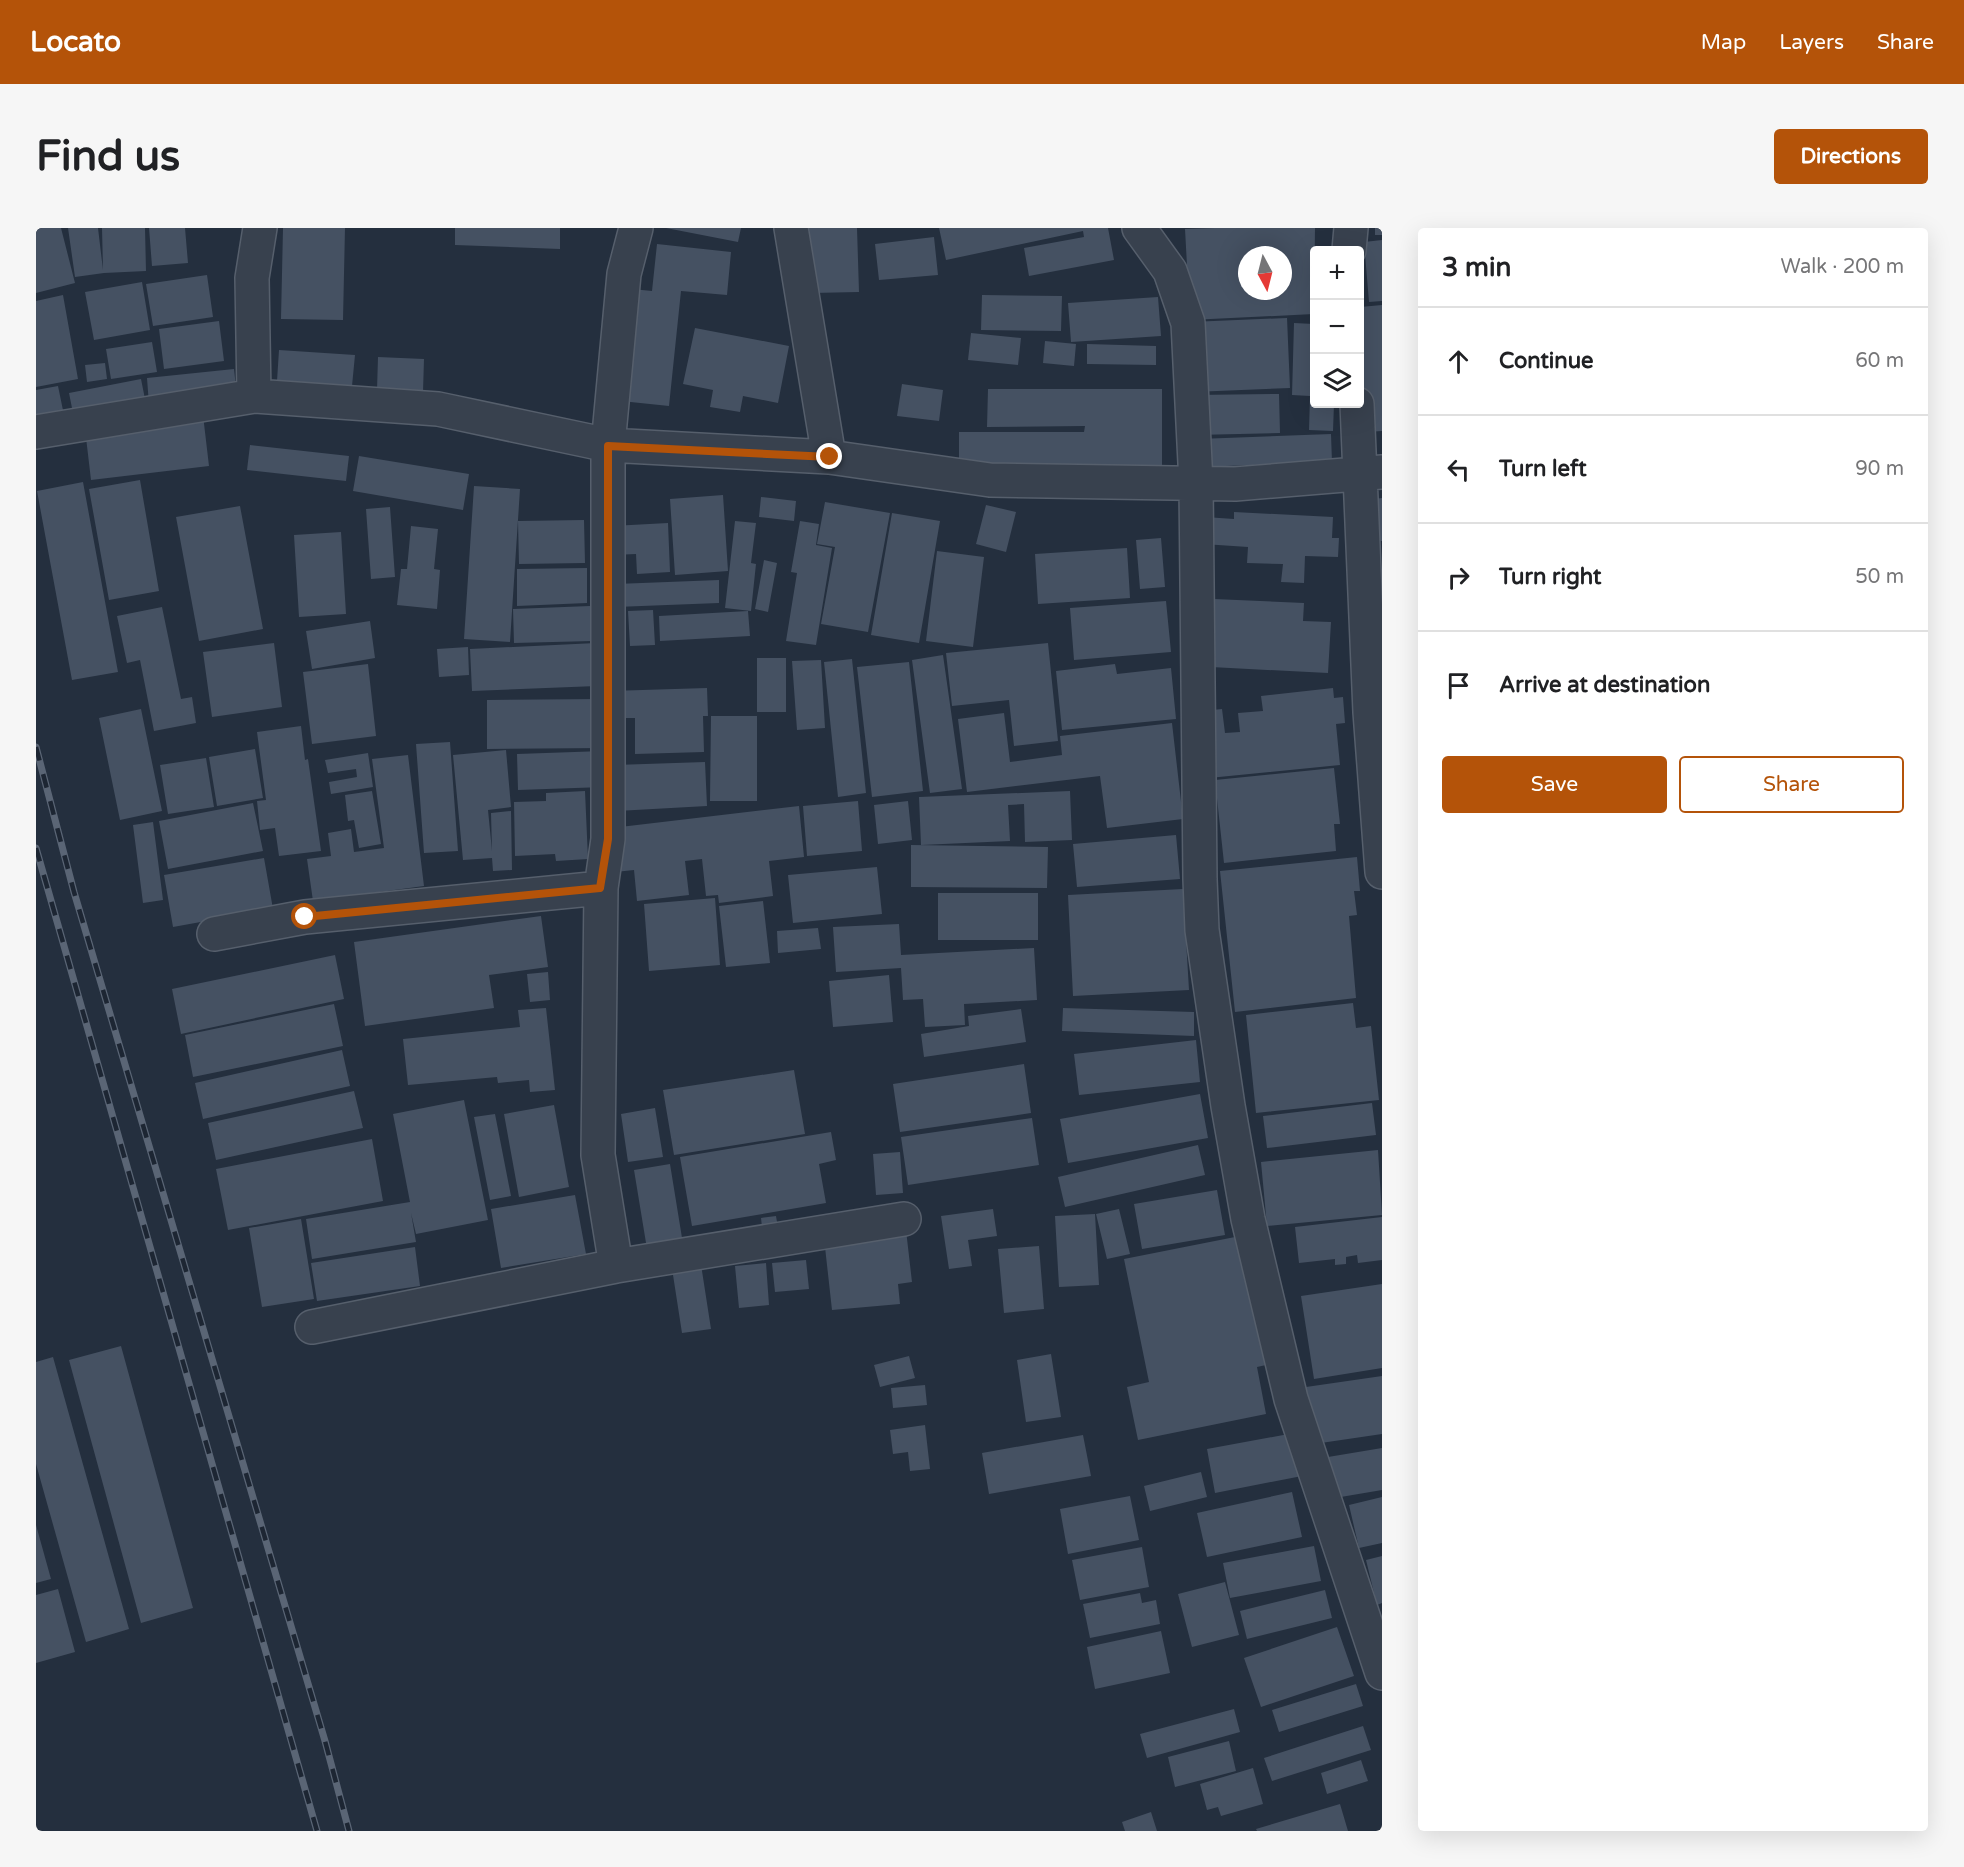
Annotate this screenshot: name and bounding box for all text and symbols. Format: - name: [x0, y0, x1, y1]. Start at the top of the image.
- text: Locato: [30, 25, 121, 59]
- text: Map: [1701, 30, 1746, 55]
- text: Layers: [1779, 30, 1844, 55]
- text: Share: [1877, 30, 1934, 55]
- button: Directions: [1774, 129, 1928, 184]
- text: Find us: [36, 131, 180, 182]
- north arrow: [1238, 246, 1292, 300]
- map controls: [1310, 246, 1364, 408]
- button: +: [1310, 246, 1364, 300]
- text: 3 min: [1442, 252, 1511, 283]
- text: Walk · 200 m: [1781, 255, 1904, 279]
- button: −: [1310, 300, 1364, 354]
- icon: ahead: [1442, 345, 1475, 378]
- text: Continue: [1499, 348, 1594, 374]
- text: 60 m: [1855, 349, 1904, 373]
- button: layers: [1310, 354, 1364, 408]
- route end: [816, 443, 842, 469]
- icon: left: [1442, 453, 1475, 486]
- text: Turn left: [1499, 456, 1587, 482]
- text: 90 m: [1855, 457, 1904, 481]
- icon: right: [1442, 561, 1475, 594]
- text: Turn right: [1499, 564, 1601, 590]
- text: 50 m: [1855, 565, 1904, 589]
- icon: arrive: [1442, 669, 1475, 702]
- text: Arrive at destination: [1499, 672, 1710, 698]
- button: Save: [1442, 756, 1667, 813]
- button: Share: [1679, 756, 1904, 813]
- route start: [291, 903, 317, 929]

